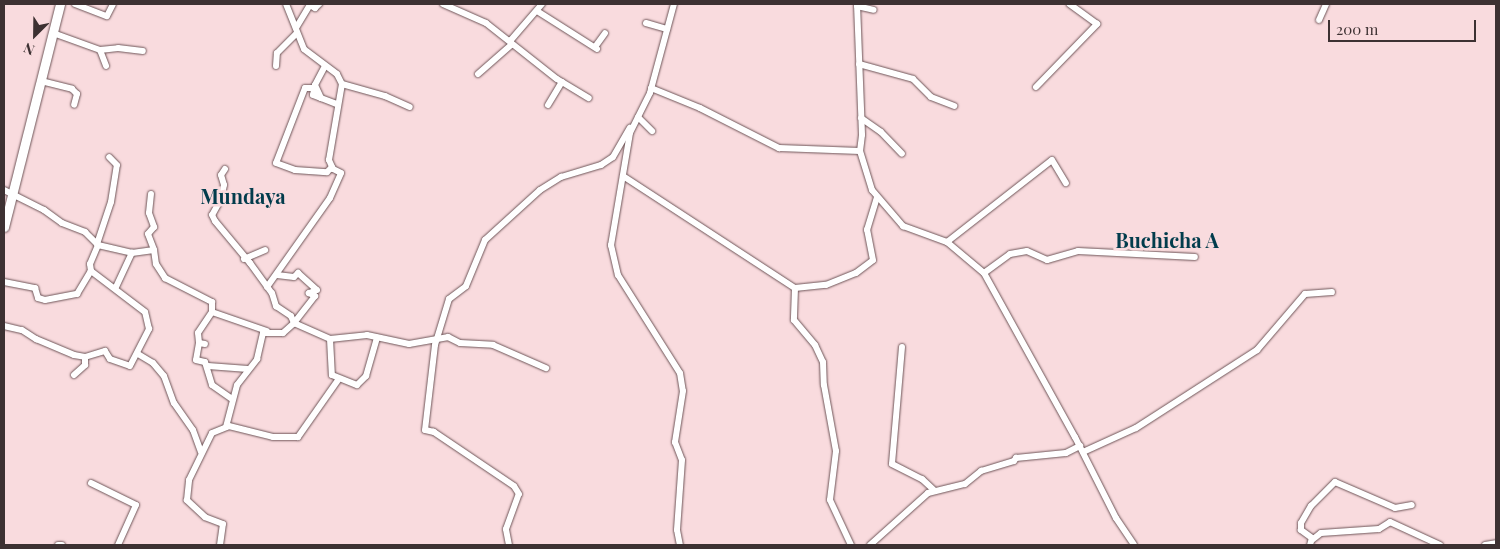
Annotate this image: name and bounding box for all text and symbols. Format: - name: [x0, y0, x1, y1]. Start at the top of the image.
- north arrow: [10, 10, 60, 60]
- scale bar: [1330, 10, 1478, 42]
- text: 200 m: [1336, 19, 1378, 39]
- text: N: [21, 39, 37, 60]
- district label: Mundaya: [200, 183, 286, 207]
- district label: Buchicha A: [1115, 227, 1219, 251]

